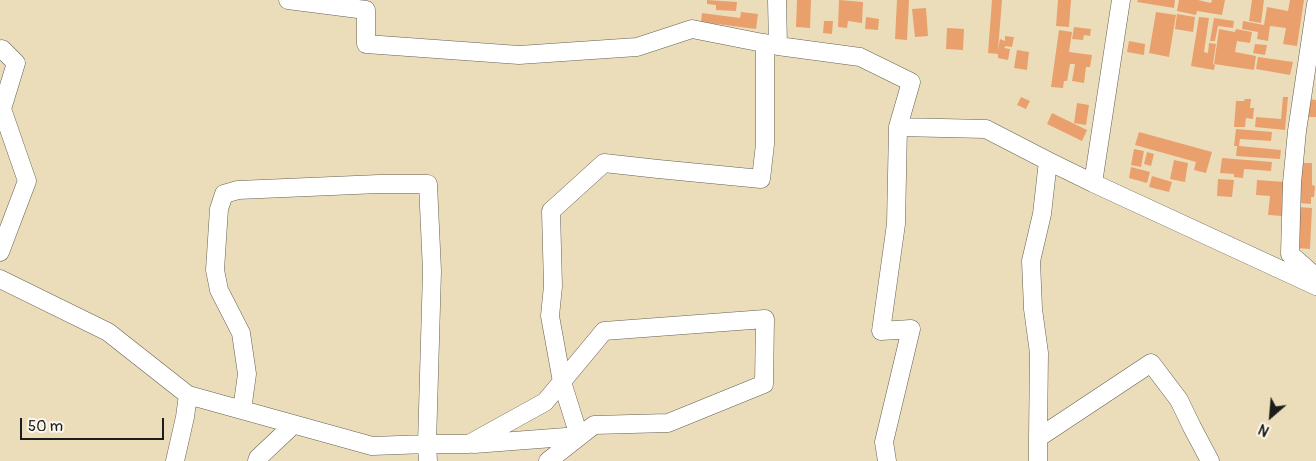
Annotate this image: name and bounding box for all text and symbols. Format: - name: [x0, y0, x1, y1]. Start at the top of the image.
- north arrow: [1246, 391, 1296, 441]
- scale bar: [22, 408, 166, 440]
- text: 50 m: [28, 417, 63, 436]
- text: N: [1256, 420, 1272, 440]

